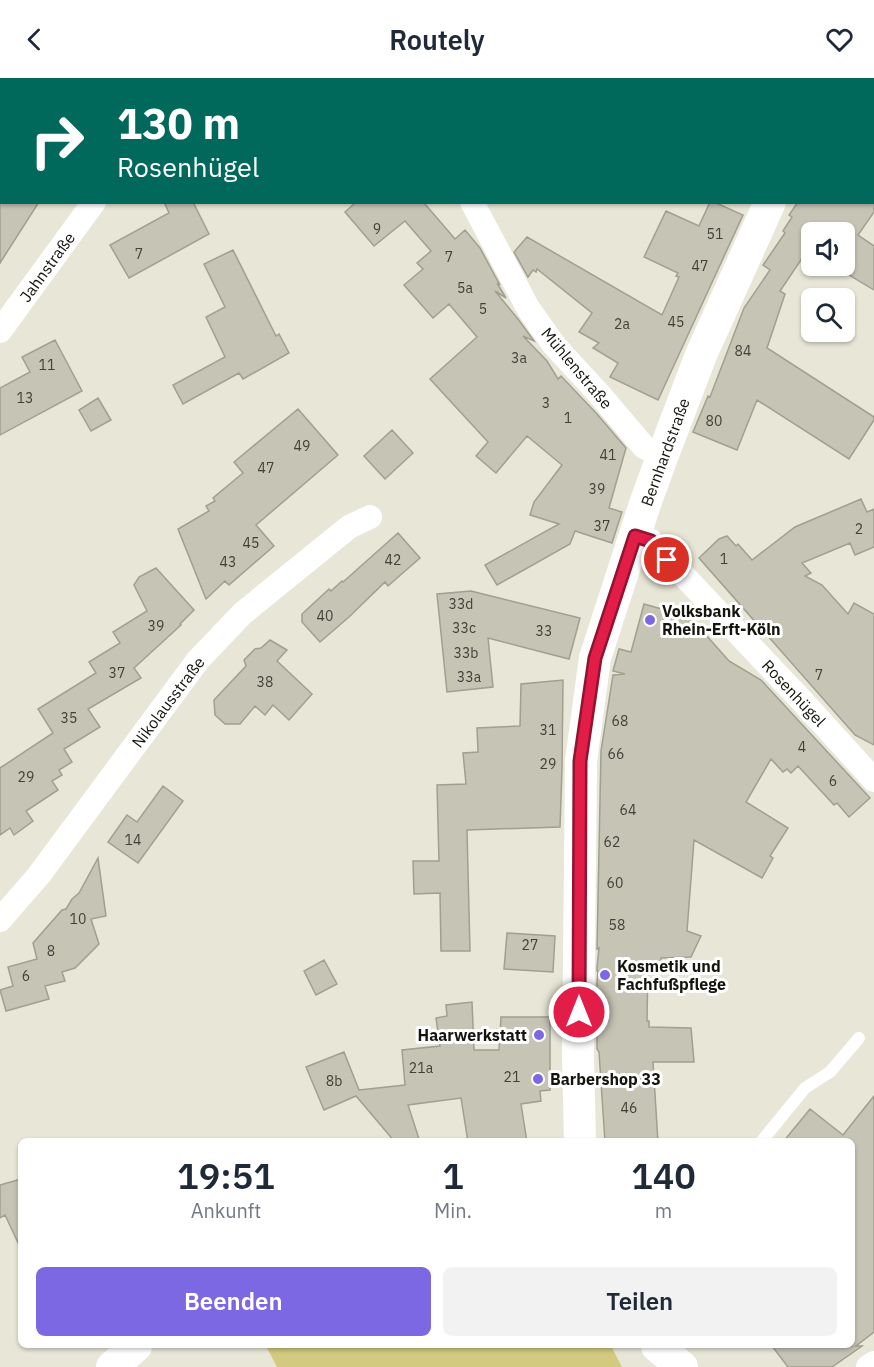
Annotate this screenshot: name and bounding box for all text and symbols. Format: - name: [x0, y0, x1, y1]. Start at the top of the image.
- text: Routely: [389, 22, 485, 57]
- icon: back: [18, 23, 51, 56]
- icon: heart: [823, 23, 856, 56]
- text: 130 m: [117, 96, 240, 151]
- icon: right: [18, 102, 96, 180]
- text: Rosenhügel: [117, 149, 259, 184]
- house number: 9: [373, 220, 381, 238]
- map controls: [801, 222, 855, 342]
- button: sound: [801, 222, 855, 276]
- house number: 51: [707, 225, 723, 243]
- street label: Jahnstraße: [15, 228, 79, 306]
- house number: 7: [135, 245, 143, 263]
- house number: 7: [445, 248, 453, 266]
- house number: 47: [692, 257, 708, 275]
- house number: 5a: [457, 279, 473, 297]
- button: search: [801, 288, 855, 342]
- house number: 5: [479, 300, 487, 318]
- house number: 45: [668, 313, 684, 331]
- house number: 2a: [614, 315, 630, 333]
- street label: Mühlenstraße: [537, 323, 617, 413]
- house number: 84: [735, 342, 751, 360]
- house number: 3a: [511, 349, 527, 367]
- house number: 11: [39, 356, 55, 374]
- house number: 13: [17, 389, 33, 407]
- house number: 3: [542, 394, 550, 412]
- street label: Bernhardstraße: [636, 395, 694, 509]
- house number: 1: [564, 409, 572, 427]
- house number: 80: [706, 412, 722, 430]
- house number: 49: [294, 437, 310, 455]
- house number: 41: [600, 446, 616, 464]
- house number: 47: [258, 459, 274, 477]
- house number: 39: [589, 480, 605, 498]
- house number: 37: [594, 517, 610, 535]
- house number: 2: [855, 520, 863, 538]
- house number: 45: [243, 534, 259, 552]
- pin: [641, 534, 692, 585]
- icon: arrive: [650, 543, 683, 576]
- house number: 1: [720, 550, 728, 568]
- house number: 42: [385, 551, 401, 569]
- house number: 43: [220, 553, 236, 571]
- house number: 33d: [449, 595, 473, 613]
- place label: Volksbank Rhein-Erft-Köln: [662, 601, 781, 639]
- house number: 40: [317, 607, 333, 625]
- marker: Volksbank Rhein-Erft-Köln: [643, 613, 657, 627]
- house number: 39: [148, 617, 164, 635]
- house number: 33c: [452, 619, 476, 637]
- house number: 33: [536, 622, 552, 640]
- house number: 33b: [454, 644, 478, 662]
- street label: Nikolausstraße: [127, 652, 209, 751]
- street label: Rosenhügel: [758, 655, 830, 731]
- house number: 37: [109, 664, 125, 682]
- house number: 7: [815, 666, 823, 684]
- house number: 33a: [457, 668, 482, 686]
- house number: 38: [257, 673, 273, 691]
- house number: 35: [61, 709, 77, 727]
- house number: 68: [612, 712, 628, 730]
- house number: 31: [540, 721, 556, 739]
- house number: 4: [798, 738, 806, 756]
- house number: 66: [608, 745, 624, 763]
- house number: 29: [540, 755, 556, 773]
- house number: 29: [18, 768, 34, 786]
- house number: 6: [829, 772, 837, 790]
- house number: 64: [620, 801, 636, 819]
- house number: 14: [125, 831, 141, 849]
- house number: 62: [604, 833, 620, 851]
- house number: 60: [607, 874, 623, 892]
- house number: 10: [70, 910, 86, 928]
- house number: 58: [609, 916, 625, 934]
- house number: 27: [522, 936, 538, 954]
- house number: 8: [47, 942, 55, 960]
- place label: Kosmetik und Fachfußpflege: [617, 956, 726, 994]
- house number: 6: [22, 967, 30, 985]
- marker: Kosmetik und Fachfußpflege: [598, 968, 612, 982]
- position arrow: [547, 980, 611, 1044]
- place label: Haarwerkstatt: [418, 1025, 527, 1045]
- marker: Haarwerkstatt: [532, 1028, 546, 1042]
- house number: 21a: [409, 1059, 434, 1077]
- house number: 21: [504, 1068, 520, 1086]
- place label: Barbershop 33: [550, 1069, 661, 1089]
- house number: 8b: [326, 1072, 342, 1090]
- marker: Barbershop 33: [531, 1072, 545, 1086]
- house number: 46: [621, 1099, 637, 1117]
- text: 19:51: [177, 1152, 275, 1199]
- text: 1: [442, 1152, 464, 1199]
- text: 140: [631, 1152, 696, 1199]
- text: Ankunft: [191, 1197, 261, 1224]
- text: Min.: [434, 1197, 472, 1224]
- text: m: [655, 1197, 672, 1224]
- button: Beenden: [36, 1267, 431, 1336]
- button: Teilen: [443, 1267, 837, 1336]

